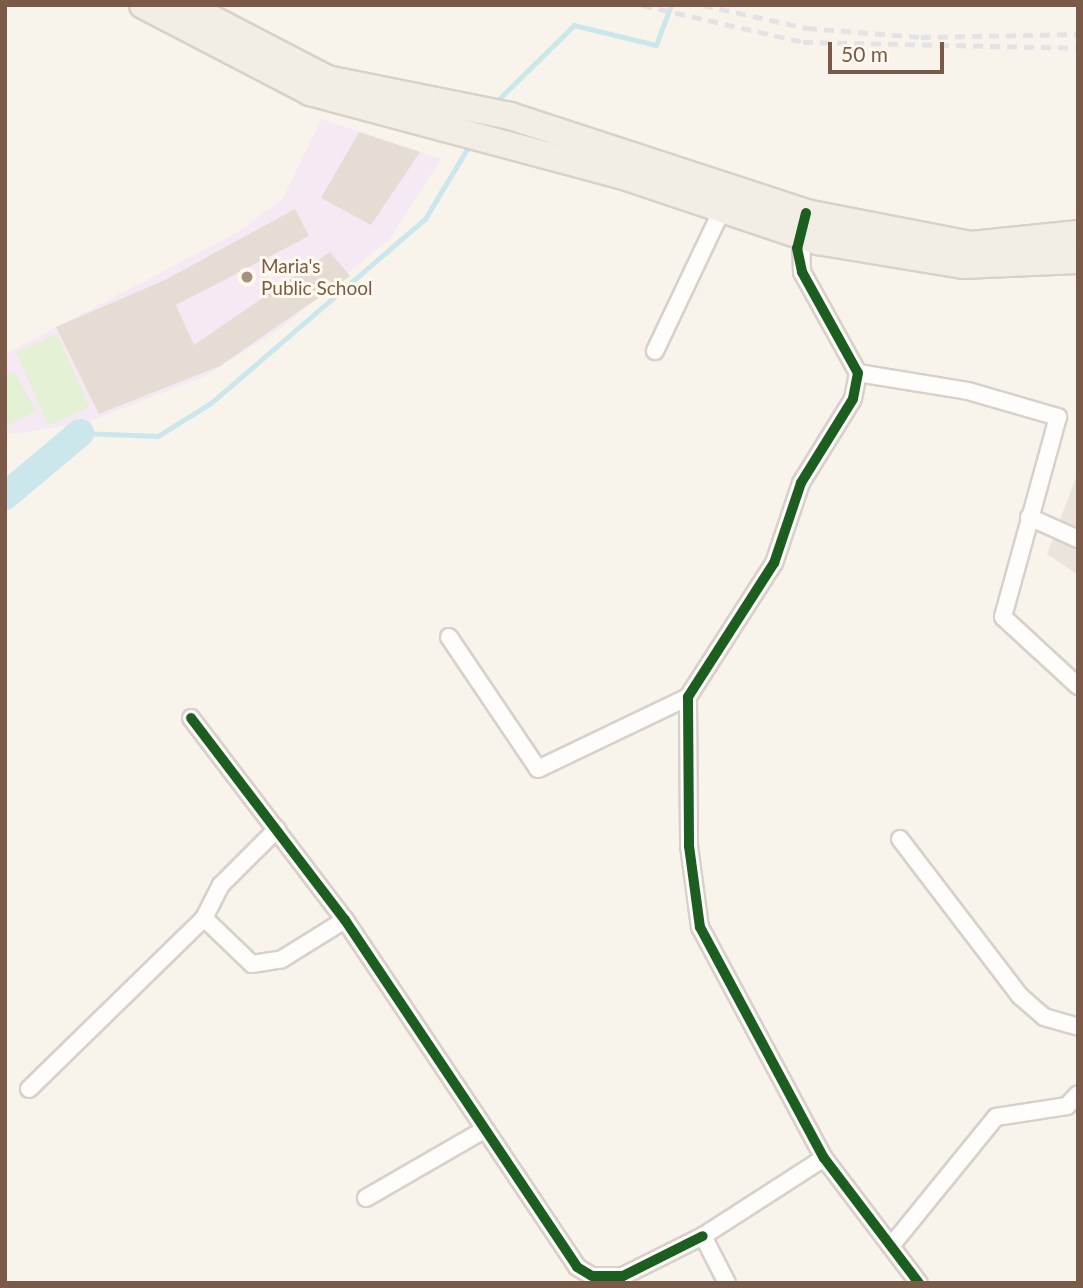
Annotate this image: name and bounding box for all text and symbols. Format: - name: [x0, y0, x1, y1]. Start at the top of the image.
- scale bar: [831, 28, 946, 72]
- text: 50 m: [841, 41, 888, 66]
- place label: Maria's Public School: [261, 255, 372, 299]
- marker: Maria's Public School: [239, 269, 255, 285]

